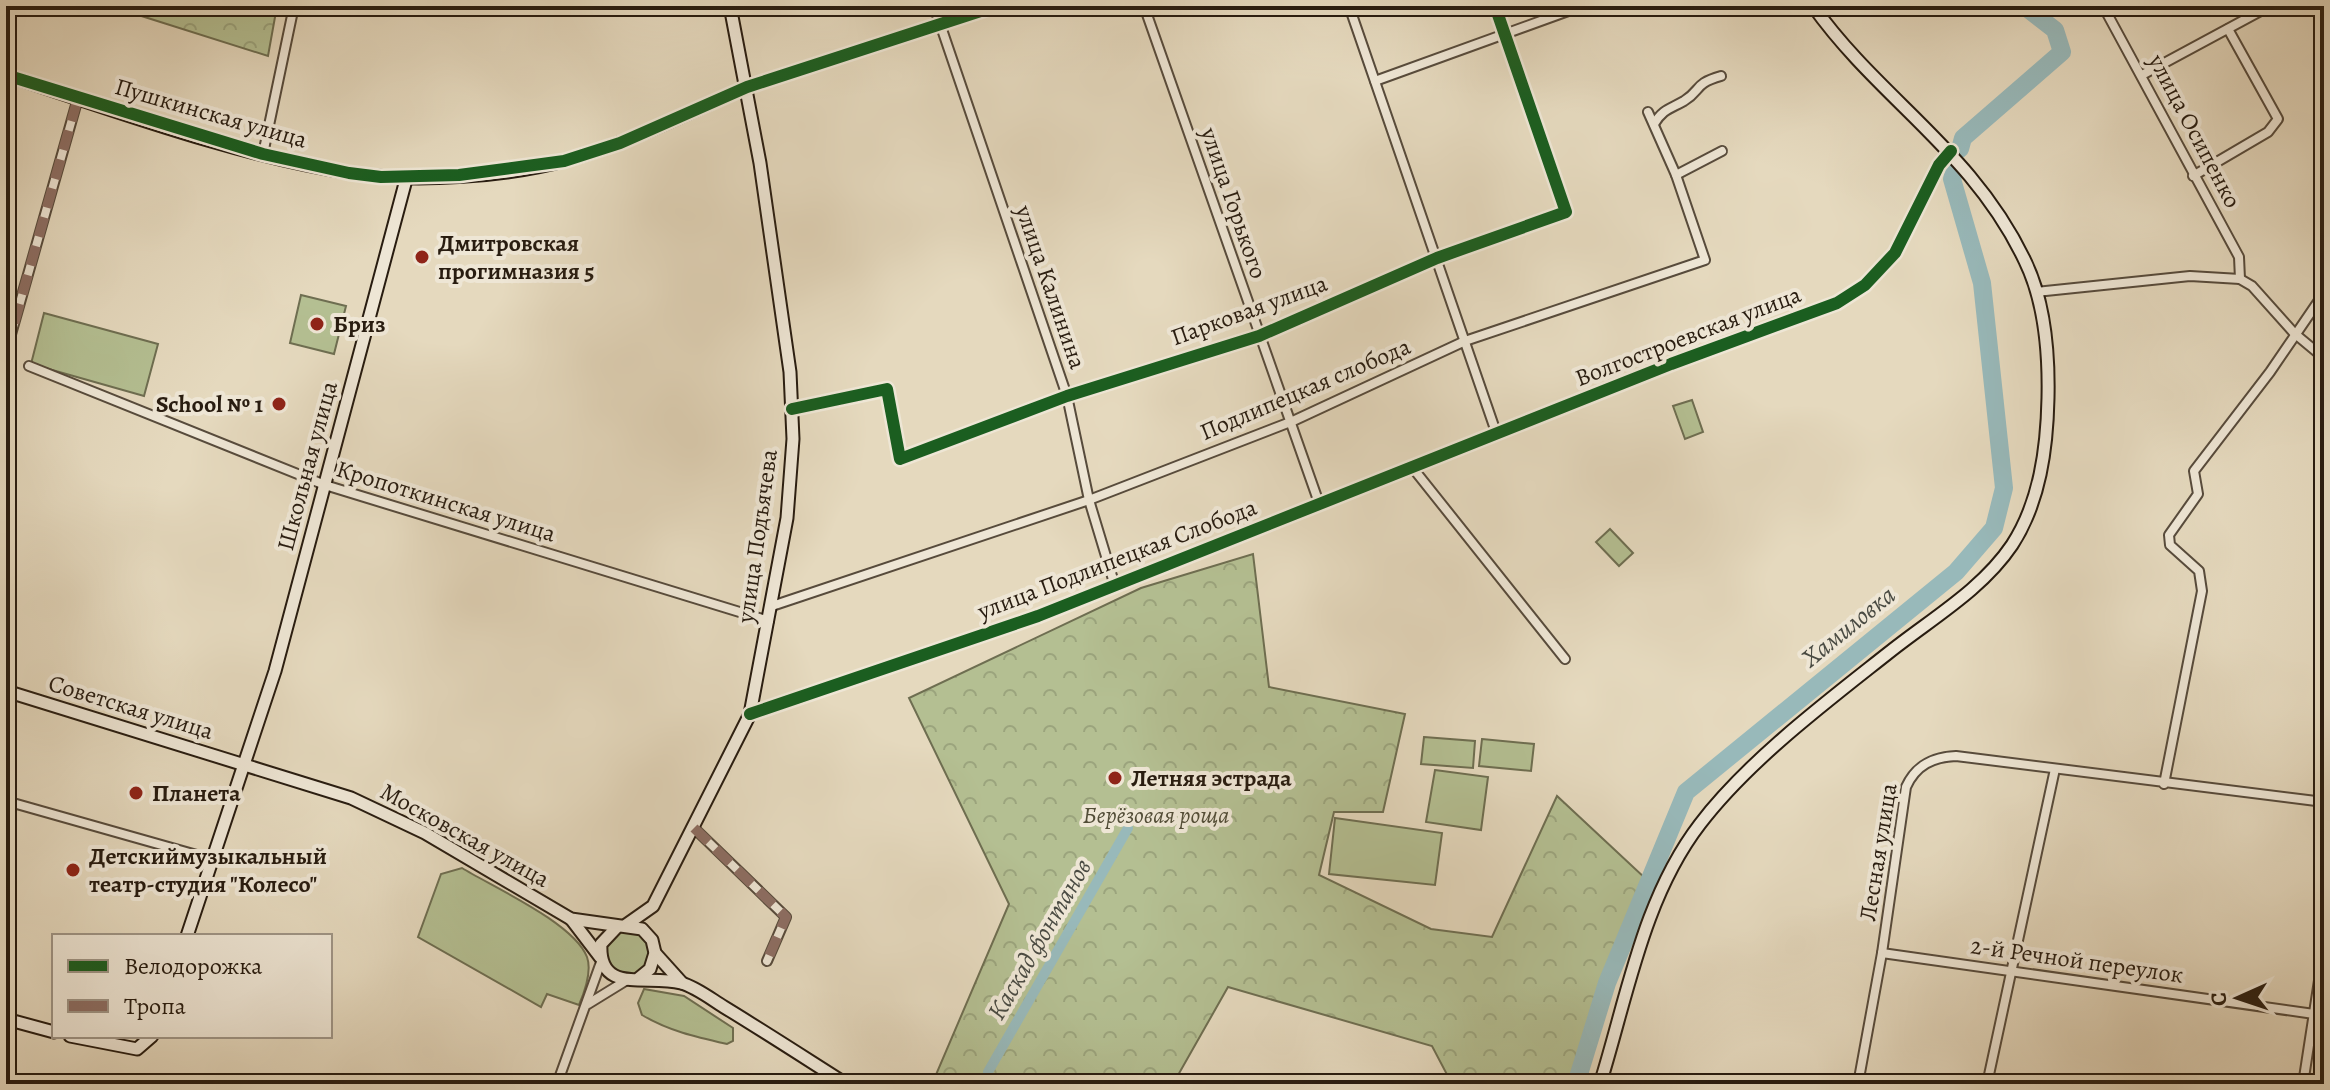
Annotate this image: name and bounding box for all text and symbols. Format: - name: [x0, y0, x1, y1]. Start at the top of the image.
- street label: улица Осипенко: [2141, 48, 2249, 213]
- street label: Пушкинская улица: [111, 70, 311, 156]
- street label: улица Горького: [1193, 122, 1275, 283]
- street label: улица Калинина: [1008, 200, 1094, 373]
- place label: Дмитровская прогимназия 5: [438, 227, 594, 287]
- marker: Дмитровская прогимназия 5: [413, 248, 431, 266]
- street label: Парковая улица: [1166, 267, 1332, 353]
- street label: Волгостроевская улица: [1570, 278, 1806, 394]
- place label: Бриз: [333, 308, 386, 340]
- marker: Бриз: [308, 315, 326, 333]
- street label: Подлипецкая слобода: [1195, 330, 1415, 448]
- street label: Школьная улица: [269, 378, 345, 554]
- place label: School № 1: [156, 388, 263, 420]
- marker: School № 1: [270, 395, 288, 413]
- street label: улица Подъячева: [729, 447, 785, 626]
- street label: Кропоткинская улица: [333, 452, 559, 550]
- street label: улица Подлипецкая Слобода: [972, 491, 1261, 627]
- water label: Хамиловка: [1793, 578, 1903, 676]
- street label: Советская улица: [45, 667, 217, 747]
- place label: Летняя эстрада: [1131, 762, 1292, 794]
- marker: Летняя эстрада: [1106, 769, 1124, 787]
- street label: Московская улица: [375, 775, 555, 895]
- place label: Планета: [152, 777, 241, 809]
- street label: Лесная улица: [1851, 781, 1905, 923]
- marker: Планета: [127, 784, 145, 802]
- park label: Берёзовая роща: [1083, 799, 1229, 831]
- place label: Детскиймузыкальный театр-студия "Колесо": [89, 840, 327, 900]
- water label: Каскад фонтанов: [979, 852, 1100, 1026]
- marker: Детскиймузыкальный театр-студия "Колесо": [64, 861, 82, 879]
- street label: 2-й Речной переулок: [1969, 929, 2185, 991]
- legend: [52, 934, 332, 1038]
- text: Велодорожка: [124, 950, 262, 982]
- north arrow: [2198, 958, 2278, 1038]
- text: Тропа: [124, 990, 186, 1022]
- text: С: [2204, 991, 2234, 1007]

